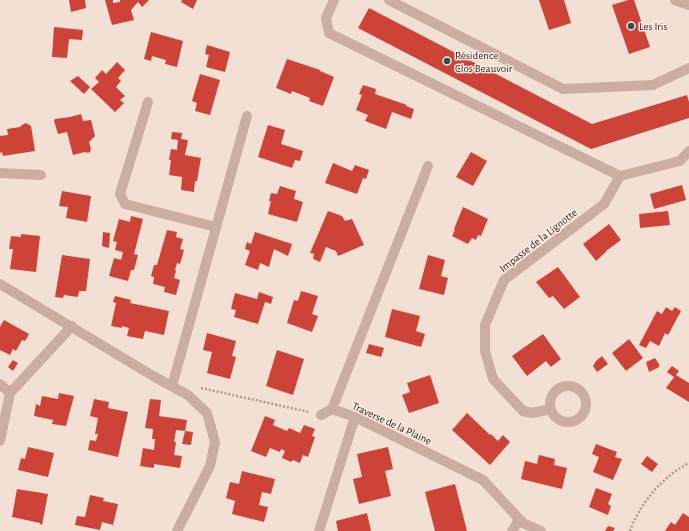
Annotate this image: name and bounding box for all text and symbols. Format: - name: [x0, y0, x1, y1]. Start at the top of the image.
- marker: Les Iris: [626, 21, 636, 31]
- place label: Les Iris: [639, 21, 668, 32]
- place label: Résidence Clos Beauvoir: [455, 50, 513, 74]
- marker: Résidence Clos Beauvoir: [442, 56, 452, 66]
- street label: Impasse de la Lignotte: [497, 207, 579, 274]
- street label: Traverse de la Plaine: [350, 400, 433, 447]

